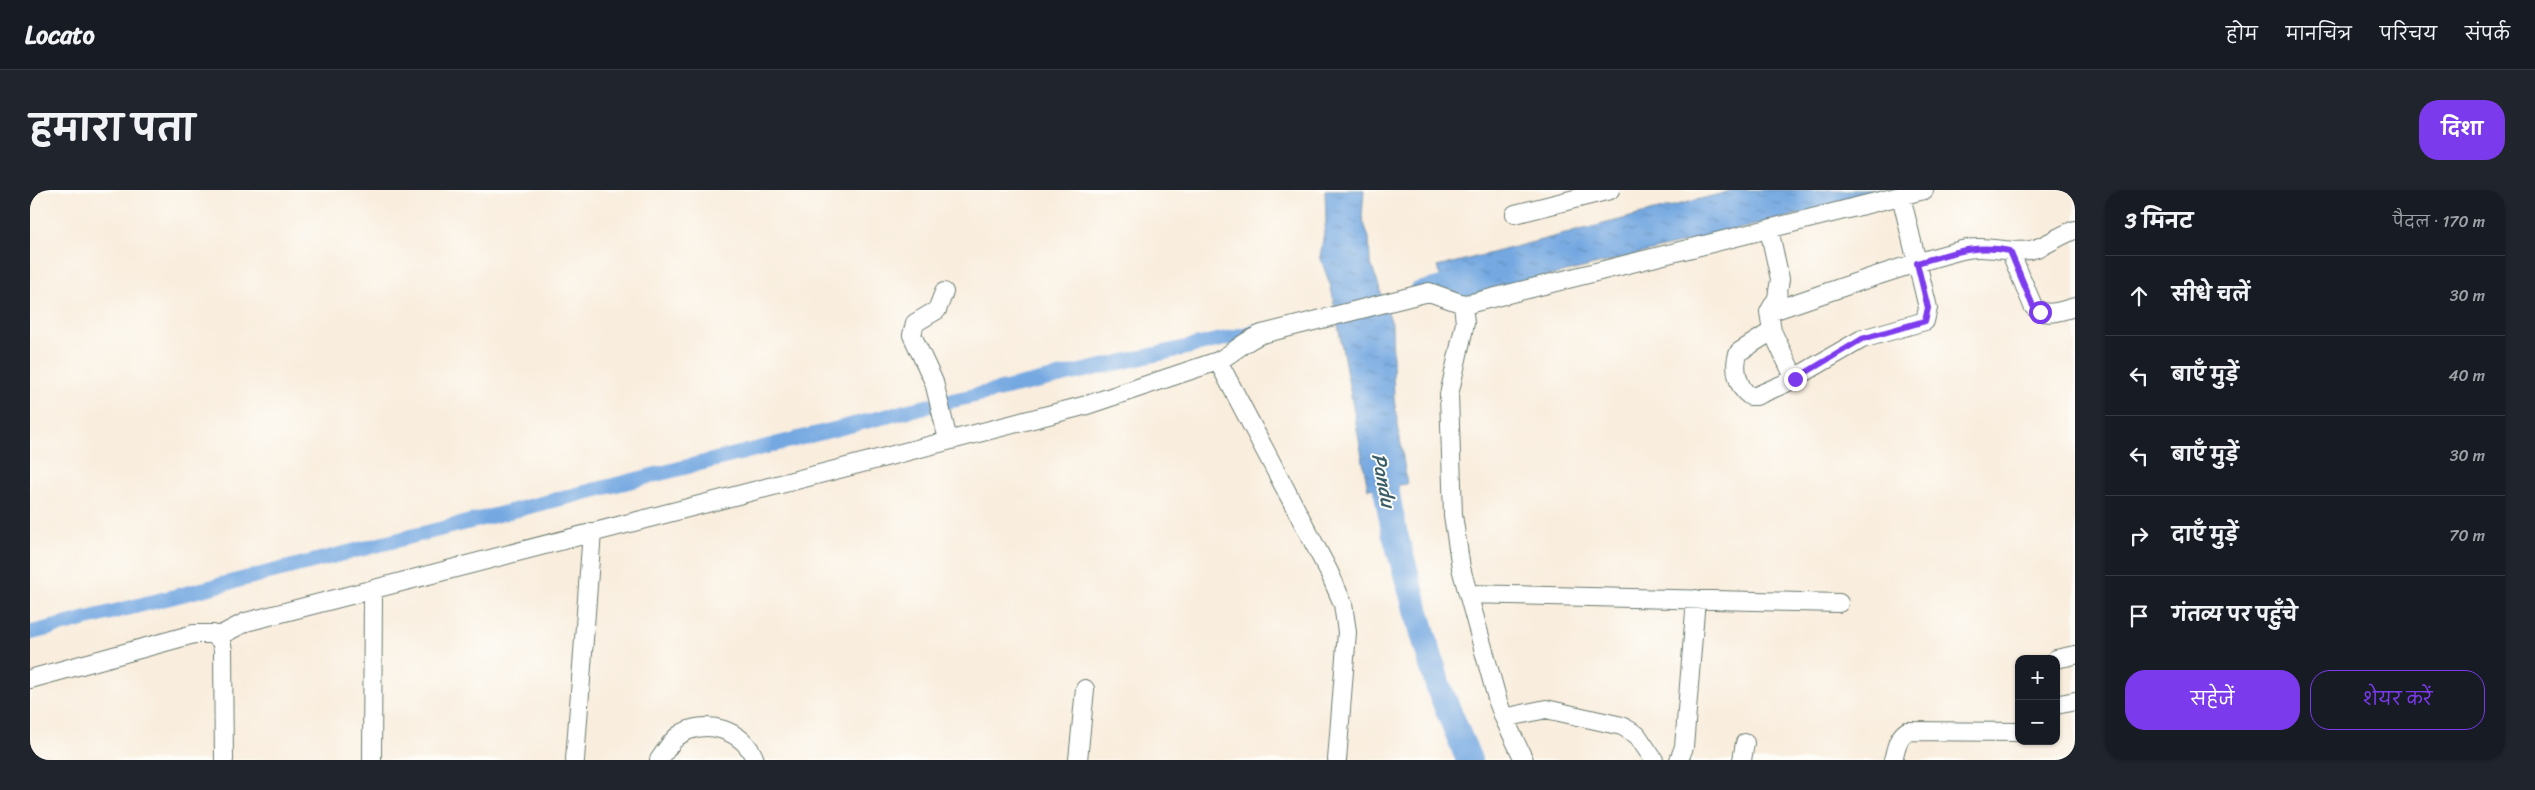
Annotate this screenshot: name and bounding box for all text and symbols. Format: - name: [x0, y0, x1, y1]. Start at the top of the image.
- text: Locato: [25, 14, 95, 56]
- text: होम: [2226, 18, 2258, 50]
- text: मानचित्र: [2286, 18, 2352, 50]
- text: परिचय: [2380, 18, 2437, 50]
- text: संपर्क: [2465, 18, 2510, 50]
- text: हमारा पता: [30, 97, 195, 159]
- button: दिशा: [2419, 100, 2505, 160]
- text: 3 मिनट: [2125, 202, 2193, 240]
- text: पैदल · 170 m: [2393, 207, 2485, 236]
- text: सीधे चलें: [2172, 278, 2250, 311]
- text: 30 m: [2450, 281, 2485, 310]
- icon: ahead: [2125, 282, 2153, 310]
- route start: [2029, 301, 2052, 324]
- text: बाएँ मुड़ें: [2172, 358, 2239, 391]
- text: 40 m: [2448, 361, 2485, 390]
- icon: left: [2125, 362, 2153, 390]
- route end: [1784, 368, 1807, 391]
- text: बाएँ मुड़ें: [2172, 438, 2239, 471]
- text: 30 m: [2450, 441, 2485, 470]
- icon: left: [2125, 442, 2153, 470]
- water label: Pandu: [1361, 450, 1406, 512]
- text: दाएँ मुड़ें: [2172, 518, 2238, 551]
- text: 70 m: [2449, 521, 2485, 550]
- icon: right: [2125, 522, 2153, 550]
- text: गंतव्य पर पहुँचे: [2172, 598, 2297, 631]
- icon: arrive: [2125, 602, 2153, 630]
- map controls: [2015, 655, 2060, 745]
- button: +: [2015, 655, 2060, 700]
- button: सहेजें: [2125, 670, 2300, 730]
- button: शेयर करें: [2310, 670, 2485, 730]
- button: −: [2015, 700, 2060, 745]

